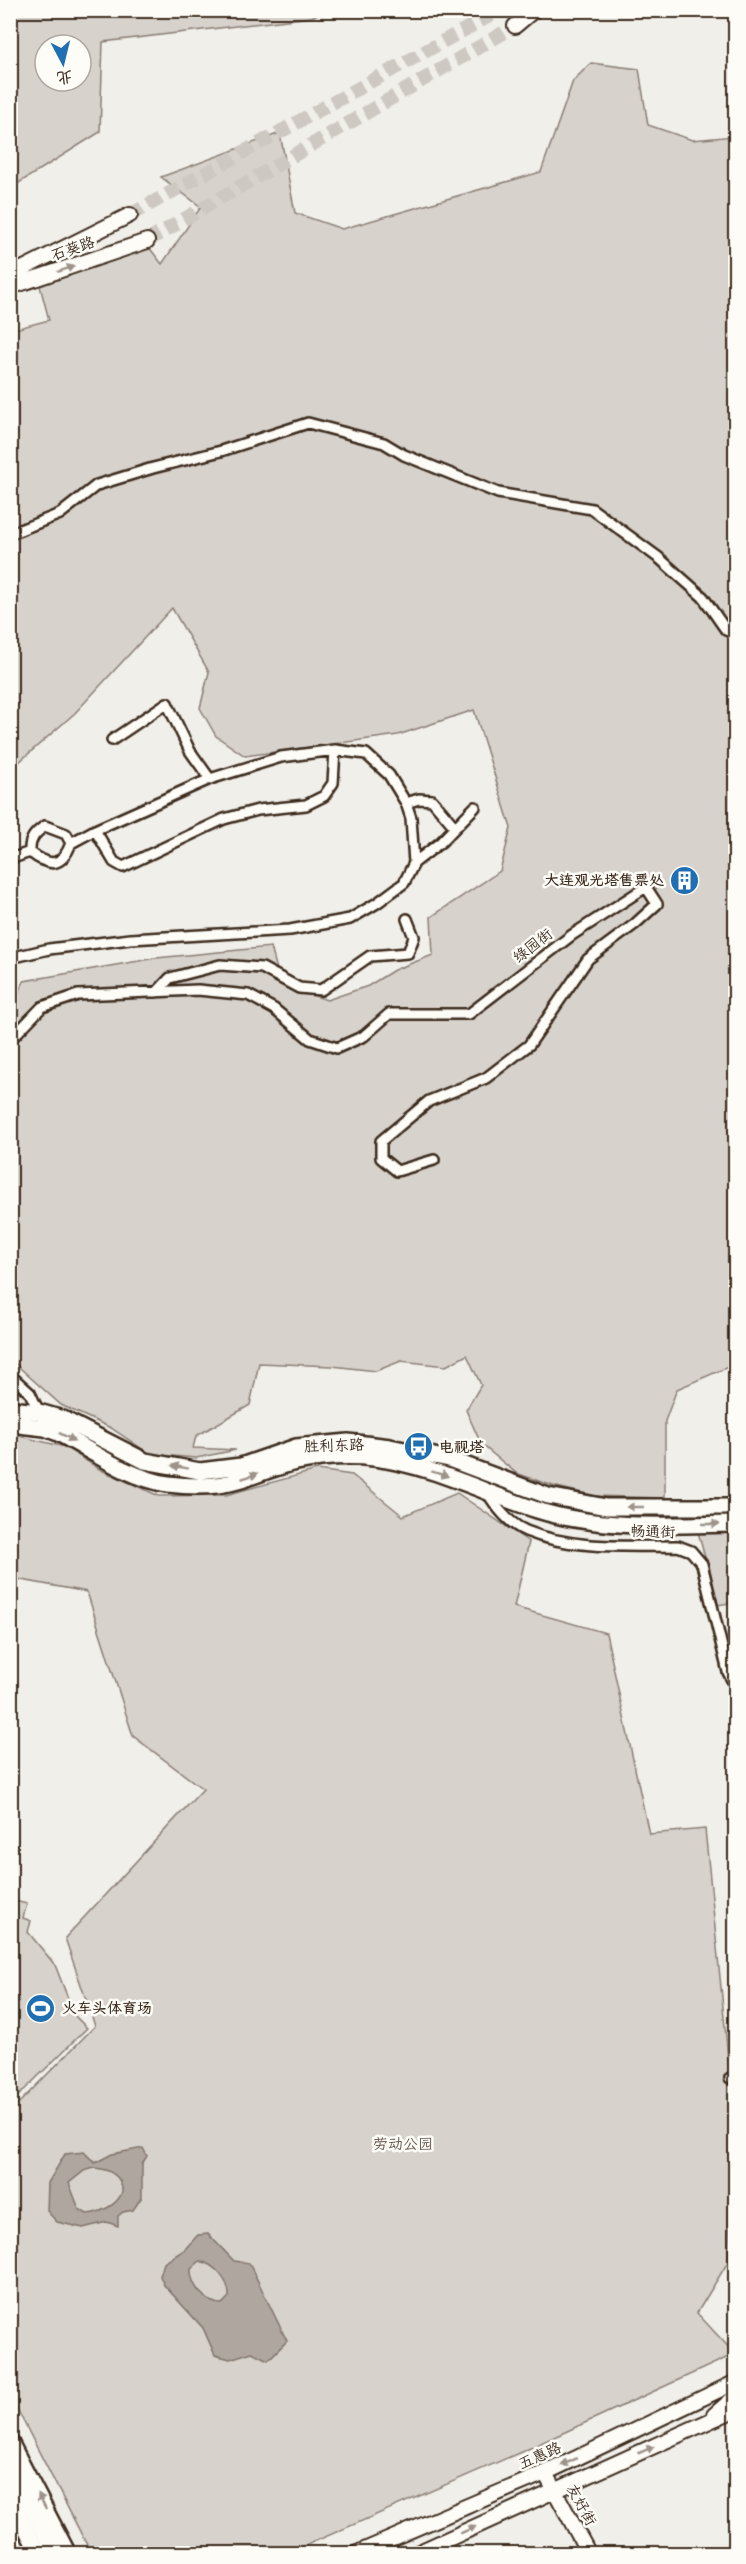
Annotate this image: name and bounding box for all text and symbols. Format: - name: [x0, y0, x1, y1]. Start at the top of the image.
- north arrow: [33, 33, 93, 93]
- text: 北: [56, 66, 74, 87]
- street label: 石葵路: [49, 233, 97, 265]
- one-way arrow: [57, 263, 75, 273]
- building icon: 大连观光塔售票处: [669, 864, 701, 896]
- place label: 大连观光塔售票处: [544, 871, 664, 890]
- street label: 绿园街: [509, 925, 557, 967]
- bus stop icon: 电视塔: [402, 1431, 434, 1463]
- one-way arrow: [58, 1432, 75, 1442]
- street label: 胜利东路: [304, 1435, 364, 1457]
- place label: 电视塔: [439, 1438, 484, 1457]
- one-way arrow: [170, 1462, 189, 1471]
- one-way arrow: [431, 1470, 449, 1479]
- one-way arrow: [241, 1471, 259, 1481]
- one-way arrow: [626, 1502, 645, 1512]
- one-way arrow: [702, 1519, 721, 1529]
- street label: 畅通街: [630, 1522, 676, 1542]
- sports icon: 火车头体育场: [25, 1992, 57, 2024]
- place label: 火车头体育场: [62, 1999, 152, 2018]
- park label: 劳动公园: [373, 2135, 433, 2154]
- street label: 五惠路: [516, 2438, 564, 2474]
- one-way arrow: [638, 2445, 656, 2455]
- one-way arrow: [560, 2457, 577, 2466]
- street label: 友好街: [562, 2481, 600, 2529]
- one-way arrow: [37, 2493, 47, 2510]
- one-way arrow: [460, 2525, 477, 2534]

